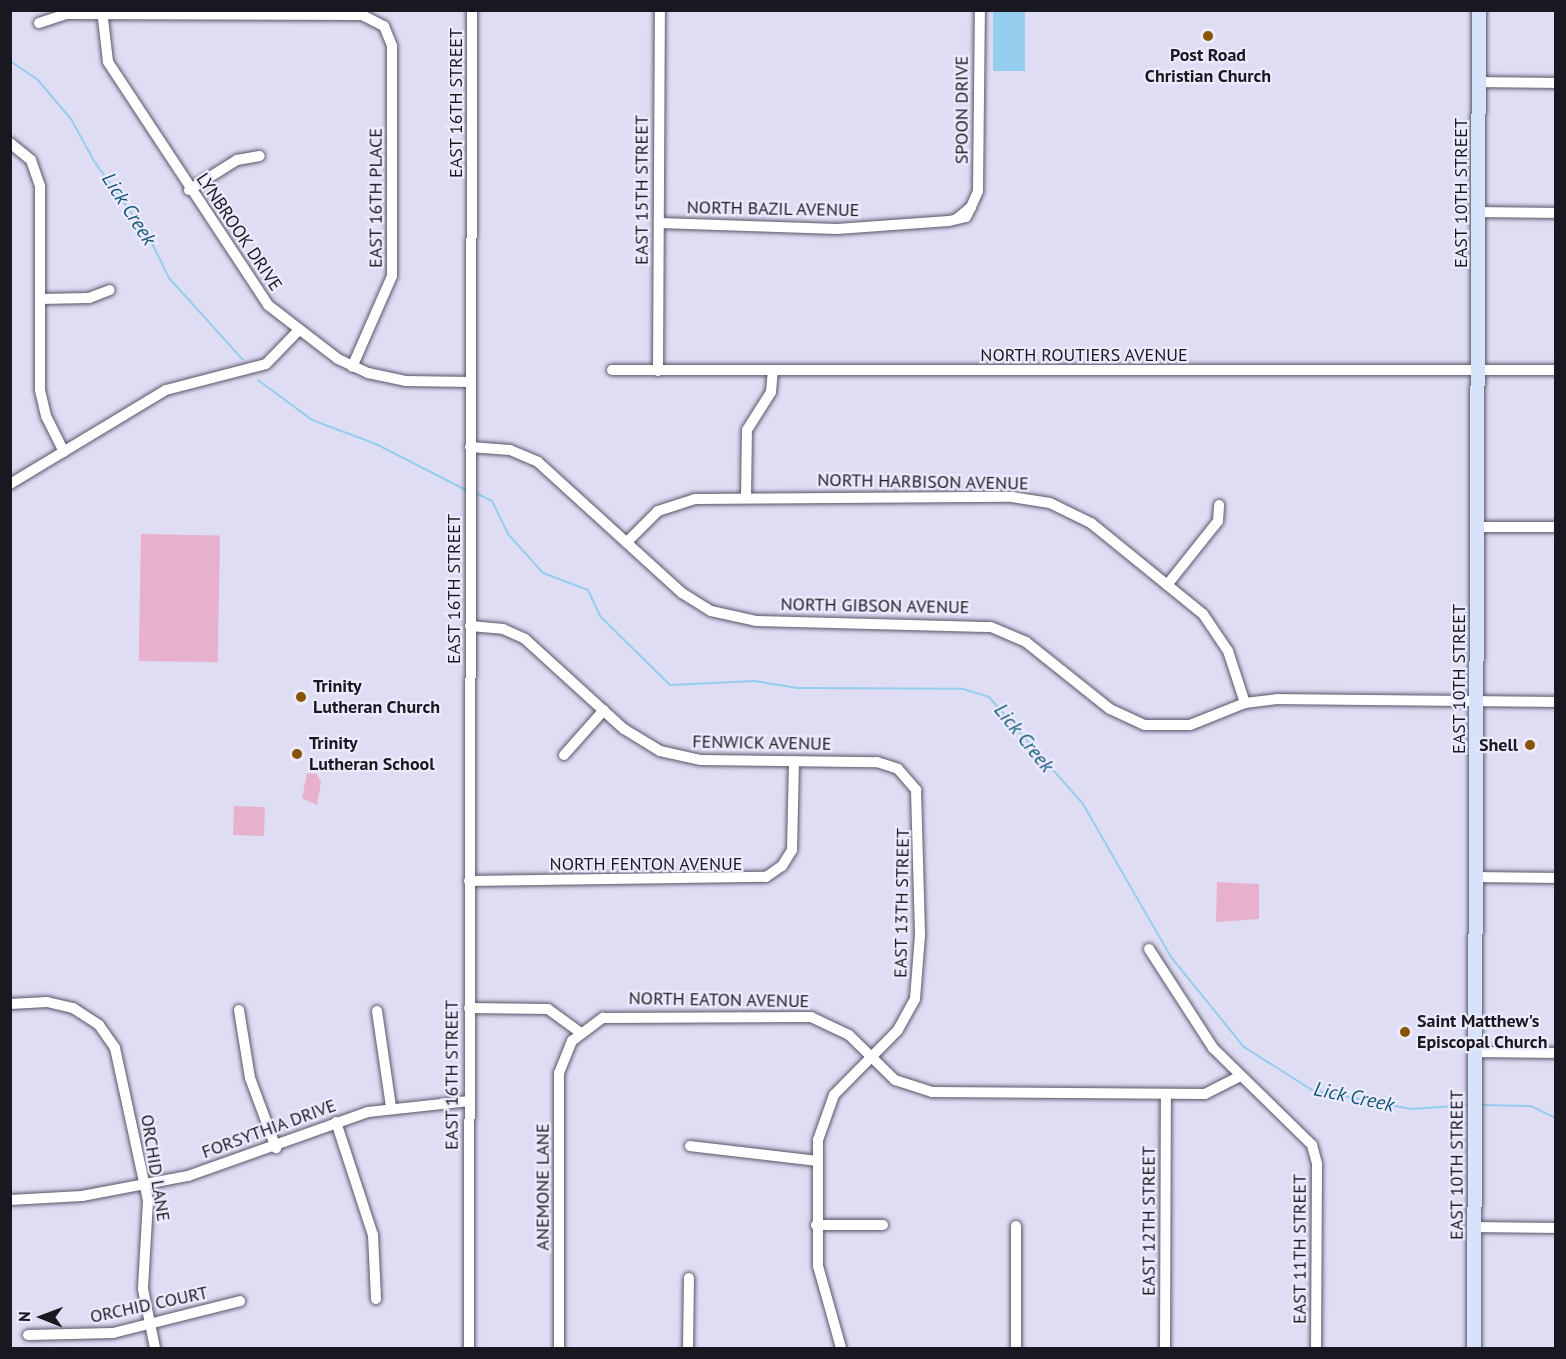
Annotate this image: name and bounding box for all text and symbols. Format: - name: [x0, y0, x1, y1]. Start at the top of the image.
- street label: EAST 16TH STREET: [445, 28, 467, 178]
- marker: Post Road Christian Church: [1201, 29, 1215, 43]
- place label: Post Road Christian Church: [1145, 45, 1271, 88]
- street label: SPOON DRIVE: [951, 56, 973, 164]
- street label: EAST 15TH STREET: [631, 115, 653, 265]
- street label: EAST 10TH STREET: [1450, 118, 1472, 268]
- street label: EAST 16TH PLACE: [365, 128, 387, 268]
- water label: Lick Creek: [97, 168, 161, 250]
- street label: LYNBROOK DRIVE: [191, 169, 287, 295]
- street label: NORTH BAZIL AVENUE: [686, 197, 860, 221]
- street label: NORTH ROUTIERS AVENUE: [980, 344, 1188, 366]
- street label: NORTH HARBISON AVENUE: [817, 469, 1029, 495]
- street label: EAST 16TH STREET: [443, 514, 465, 664]
- street label: NORTH GIBSON AVENUE: [780, 594, 970, 618]
- street label: EAST 10TH STREET: [1448, 604, 1470, 754]
- place label: Trinity Lutheran Church: [313, 676, 440, 718]
- marker: Trinity Lutheran Church: [294, 690, 308, 704]
- water label: Lick Creek: [989, 699, 1059, 777]
- street label: FENWICK AVENUE: [692, 731, 832, 755]
- place label: Trinity Lutheran School: [309, 733, 435, 776]
- place label: Shell: [1479, 734, 1518, 756]
- marker: Shell: [1523, 738, 1537, 752]
- marker: Trinity Lutheran School: [290, 747, 304, 761]
- street label: EAST 13TH STREET: [890, 828, 914, 978]
- street label: NORTH FENTON AVENUE: [549, 853, 743, 875]
- street label: NORTH EATON AVENUE: [628, 988, 810, 1012]
- street label: EAST 16TH STREET: [441, 1000, 463, 1150]
- place label: Saint Matthew's Episcopal Church: [1417, 1011, 1548, 1054]
- marker: Saint Matthew's Episcopal Church: [1398, 1025, 1412, 1039]
- water label: Lick Creek: [1311, 1077, 1397, 1117]
- street label: EAST 10TH STREET: [1446, 1090, 1468, 1240]
- street label: FORSYTHIA DRIVE: [199, 1095, 339, 1163]
- street label: ORCHID LANE: [136, 1113, 174, 1223]
- street label: ANEMONE LANE: [532, 1123, 554, 1251]
- street label: EAST 12TH STREET: [1138, 1146, 1160, 1296]
- street label: EAST 11TH STREET: [1289, 1174, 1311, 1324]
- street label: ORCHID COURT: [88, 1282, 210, 1328]
- north arrow: [12, 1287, 72, 1347]
- text: N: [14, 1311, 34, 1322]

